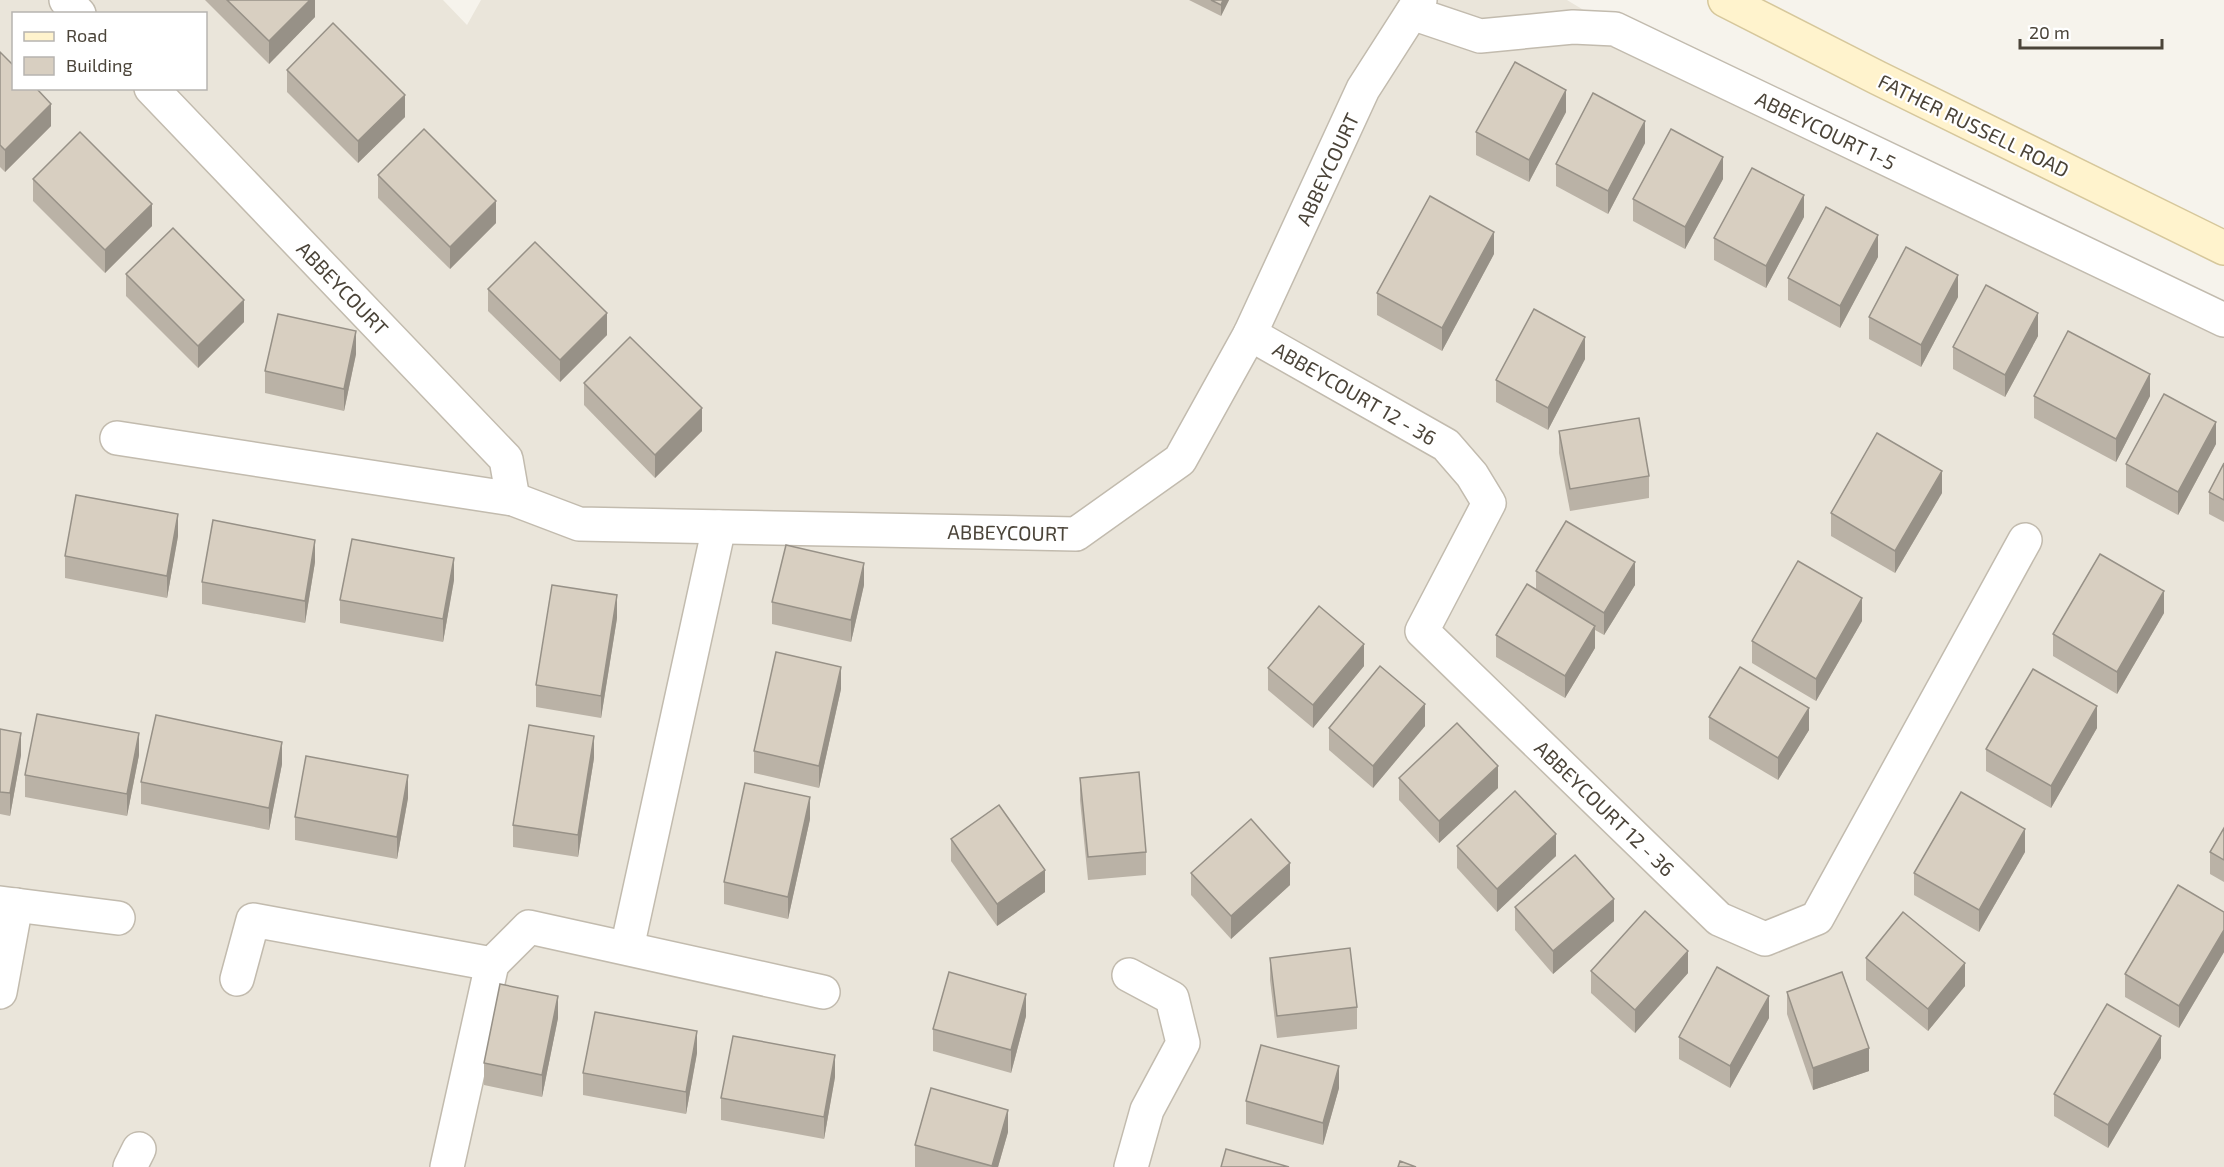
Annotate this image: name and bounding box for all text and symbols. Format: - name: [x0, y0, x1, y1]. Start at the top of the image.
- legend: [12, 12, 207, 90]
- scale bar: [2020, 12, 2162, 50]
- text: 20 m: [2029, 21, 2070, 43]
- text: Road: [66, 24, 107, 46]
- text: Building: [66, 54, 133, 76]
- street label: FATHER RUSSELL ROAD: [1875, 68, 2073, 182]
- street label: ABBEYCOURT 1-5: [1752, 86, 1900, 174]
- street label: ABBEYCOURT: [1291, 109, 1364, 229]
- street label: ABBEYCOURT: [292, 236, 394, 340]
- street label: ABBEYCOURT 12 - 36: [1269, 336, 1441, 450]
- street label: ABBEYCOURT: [947, 519, 1069, 545]
- street label: ABBEYCOURT 12 - 36: [1530, 735, 1680, 881]

